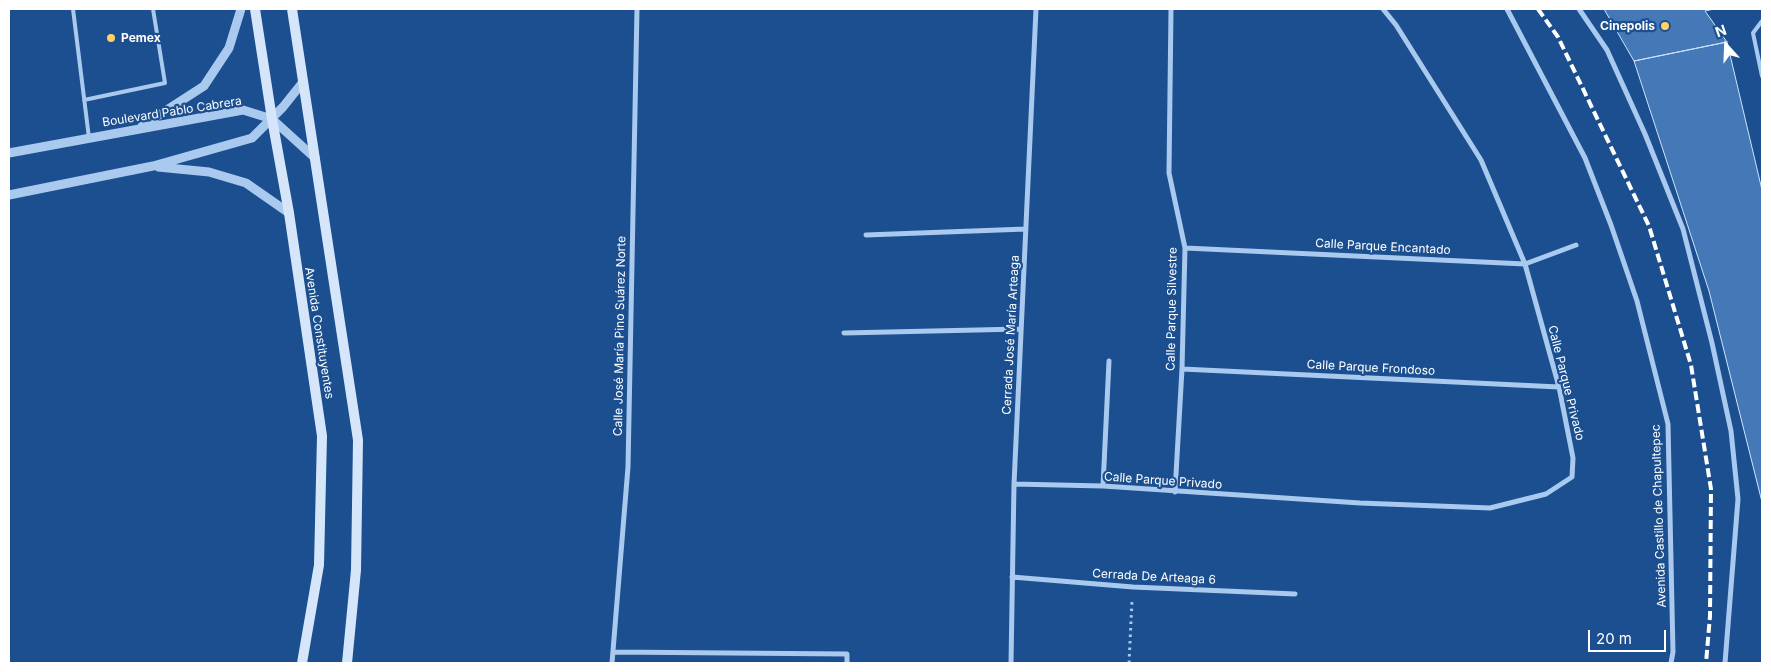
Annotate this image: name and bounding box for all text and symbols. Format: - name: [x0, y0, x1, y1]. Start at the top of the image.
- place label: Cinepolis: [1600, 19, 1655, 33]
- marker: Cinepolis: [1659, 20, 1671, 32]
- north arrow: [1701, 20, 1751, 70]
- text: N: [1713, 21, 1729, 40]
- place label: Pemex: [121, 31, 161, 45]
- marker: Pemex: [105, 32, 117, 44]
- street label: Boulevard Pablo Cabrera: [101, 94, 243, 130]
- street label: Calle José María Pino Suárez Norte: [611, 236, 629, 436]
- street label: Calle Parque Encantado: [1315, 236, 1451, 258]
- street label: Calle Parque Silvestre: [1164, 247, 1180, 371]
- street label: Cerrada José María Arteaga: [1000, 255, 1022, 415]
- street label: Avenida Constituyentes: [301, 266, 337, 400]
- street label: Calle Parque Privado: [1545, 324, 1587, 442]
- street label: Calle Parque Frondoso: [1306, 357, 1436, 379]
- street label: Avenida Castillo de Chapultepec: [1649, 424, 1669, 608]
- street label: Calle Parque Privado: [1103, 470, 1223, 492]
- street label: Cerrada De Arteaga 6: [1092, 567, 1216, 587]
- scale bar: [1591, 620, 1668, 652]
- text: 20 m: [1596, 629, 1632, 648]

